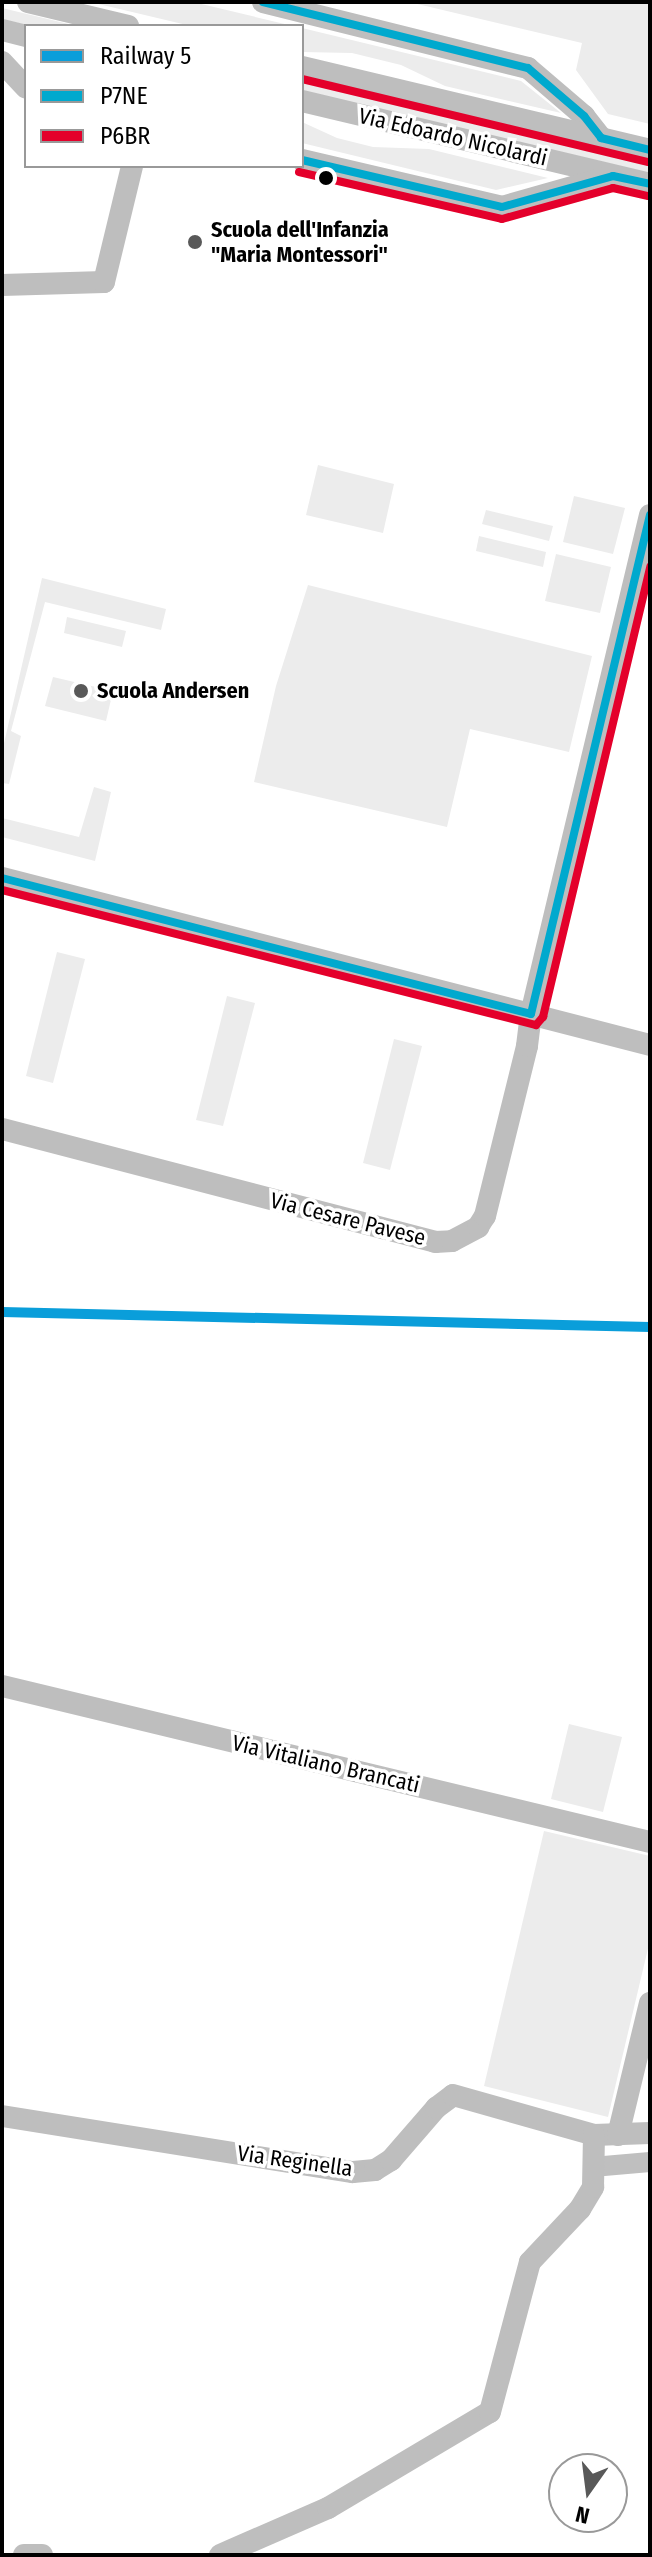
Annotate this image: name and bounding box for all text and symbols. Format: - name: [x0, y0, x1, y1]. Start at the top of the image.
- legend: [24, 24, 304, 168]
- text: Railway 5: [100, 42, 191, 70]
- text: P7NE: [100, 82, 148, 110]
- street label: Via Edoardo Nicolardi: [356, 102, 550, 172]
- text: P6BR: [100, 122, 150, 150]
- unlabelled marker: [318, 170, 334, 186]
- place label: Scuola dell'Infanzia "Maria Montessori": [211, 216, 389, 268]
- marker: Scuola dell'Infanzia "Maria Montessori": [186, 233, 204, 251]
- place label: Scuola Andersen: [97, 678, 249, 704]
- marker: Scuola Andersen: [72, 682, 90, 700]
- street label: Via Cesare Pavese: [268, 1187, 428, 1251]
- street label: Via Vitaliano Brancati: [230, 1730, 422, 1798]
- street label: Via Reginella: [236, 2140, 354, 2182]
- north arrow: [548, 2453, 628, 2533]
- text: N: [573, 2500, 592, 2530]

